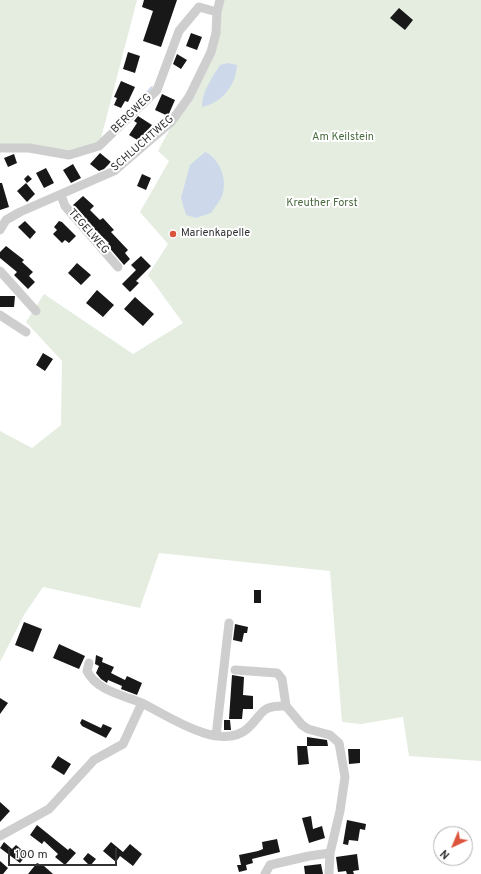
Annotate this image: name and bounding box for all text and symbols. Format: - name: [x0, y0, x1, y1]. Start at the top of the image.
- street label: BERGWEG: [109, 91, 155, 137]
- street label: SCHLUCHTWEG: [109, 113, 177, 175]
- park label: Am Keilstein: [312, 131, 374, 145]
- park label: Kreuther Forst: [286, 197, 358, 211]
- street label: TEGELWEG: [65, 207, 111, 257]
- place label: Marienkapelle: [181, 227, 250, 241]
- marker: Marienkapelle: [168, 229, 178, 239]
- north arrow: [433, 826, 473, 866]
- scale bar: [10, 840, 119, 866]
- text: N: [438, 846, 453, 862]
- text: 100 m: [15, 847, 48, 863]

